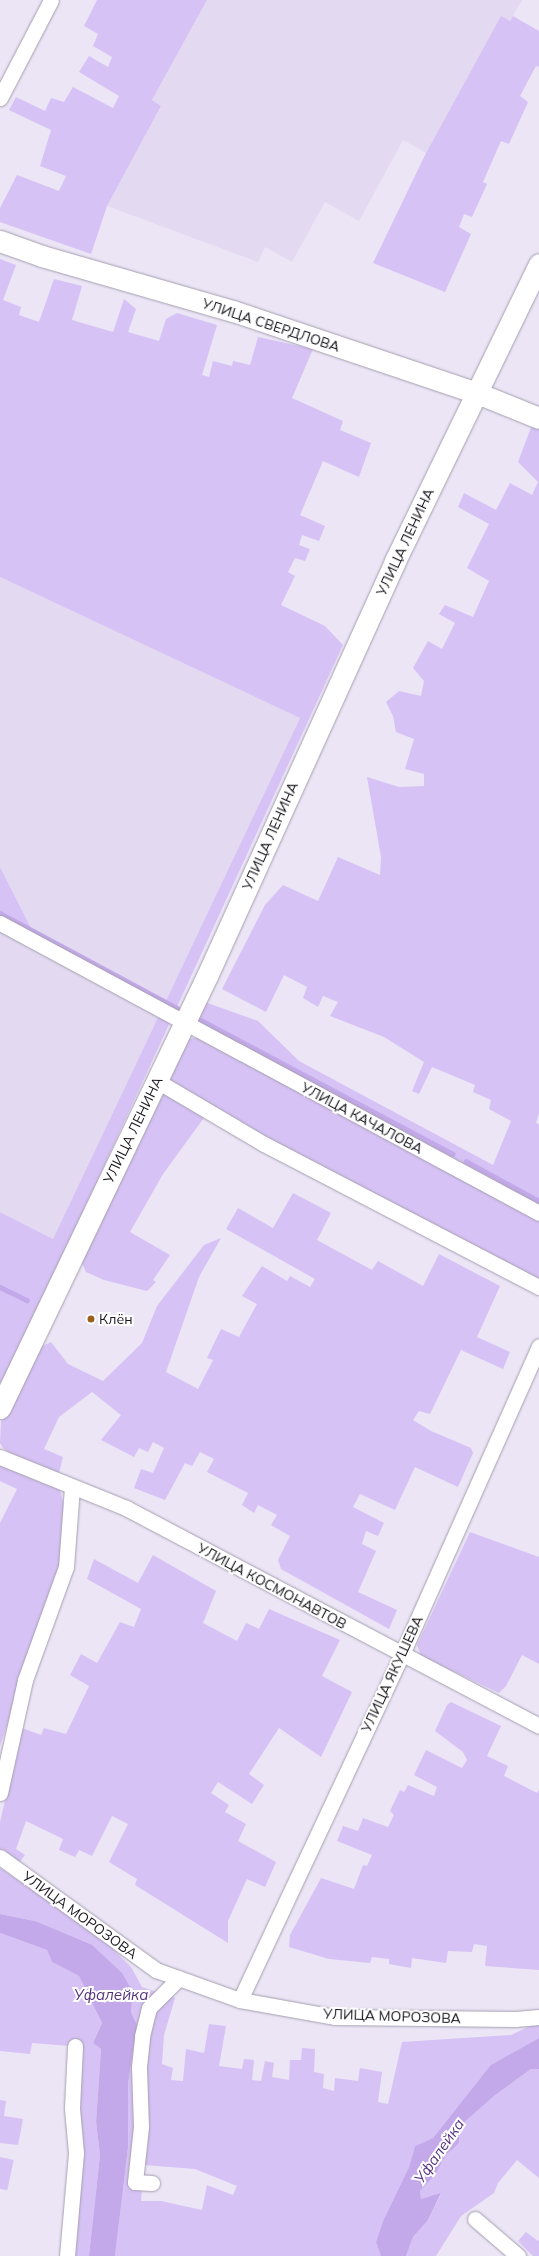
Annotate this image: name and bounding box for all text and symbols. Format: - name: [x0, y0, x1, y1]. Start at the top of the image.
- street label: УЛИЦА СВЕРДЛОВА: [200, 295, 342, 355]
- street label: УЛИЦА ЛЕНИНА: [373, 486, 437, 598]
- street label: УЛИЦА ЛЕНИНА: [239, 779, 301, 893]
- street label: УЛИЦА ЛЕНИНА: [100, 1074, 166, 1186]
- street label: УЛИЦА КАЧАЛОВА: [298, 1079, 426, 1157]
- place label: Клён: [99, 1311, 133, 1327]
- marker: Клён: [86, 1314, 96, 1324]
- street label: УЛИЦА КОСМОНАВТОВ: [195, 1539, 349, 1633]
- street label: УЛИЦА ЯКУШЕВА: [358, 1613, 426, 1735]
- street label: УЛИЦА МОРОЗОВА: [19, 1868, 141, 1962]
- water label: Уфалейка: [74, 1986, 148, 2004]
- street label: УЛИЦА МОРОЗОВА: [323, 2005, 461, 2027]
- water label: Уфалейка: [410, 2115, 468, 2187]

